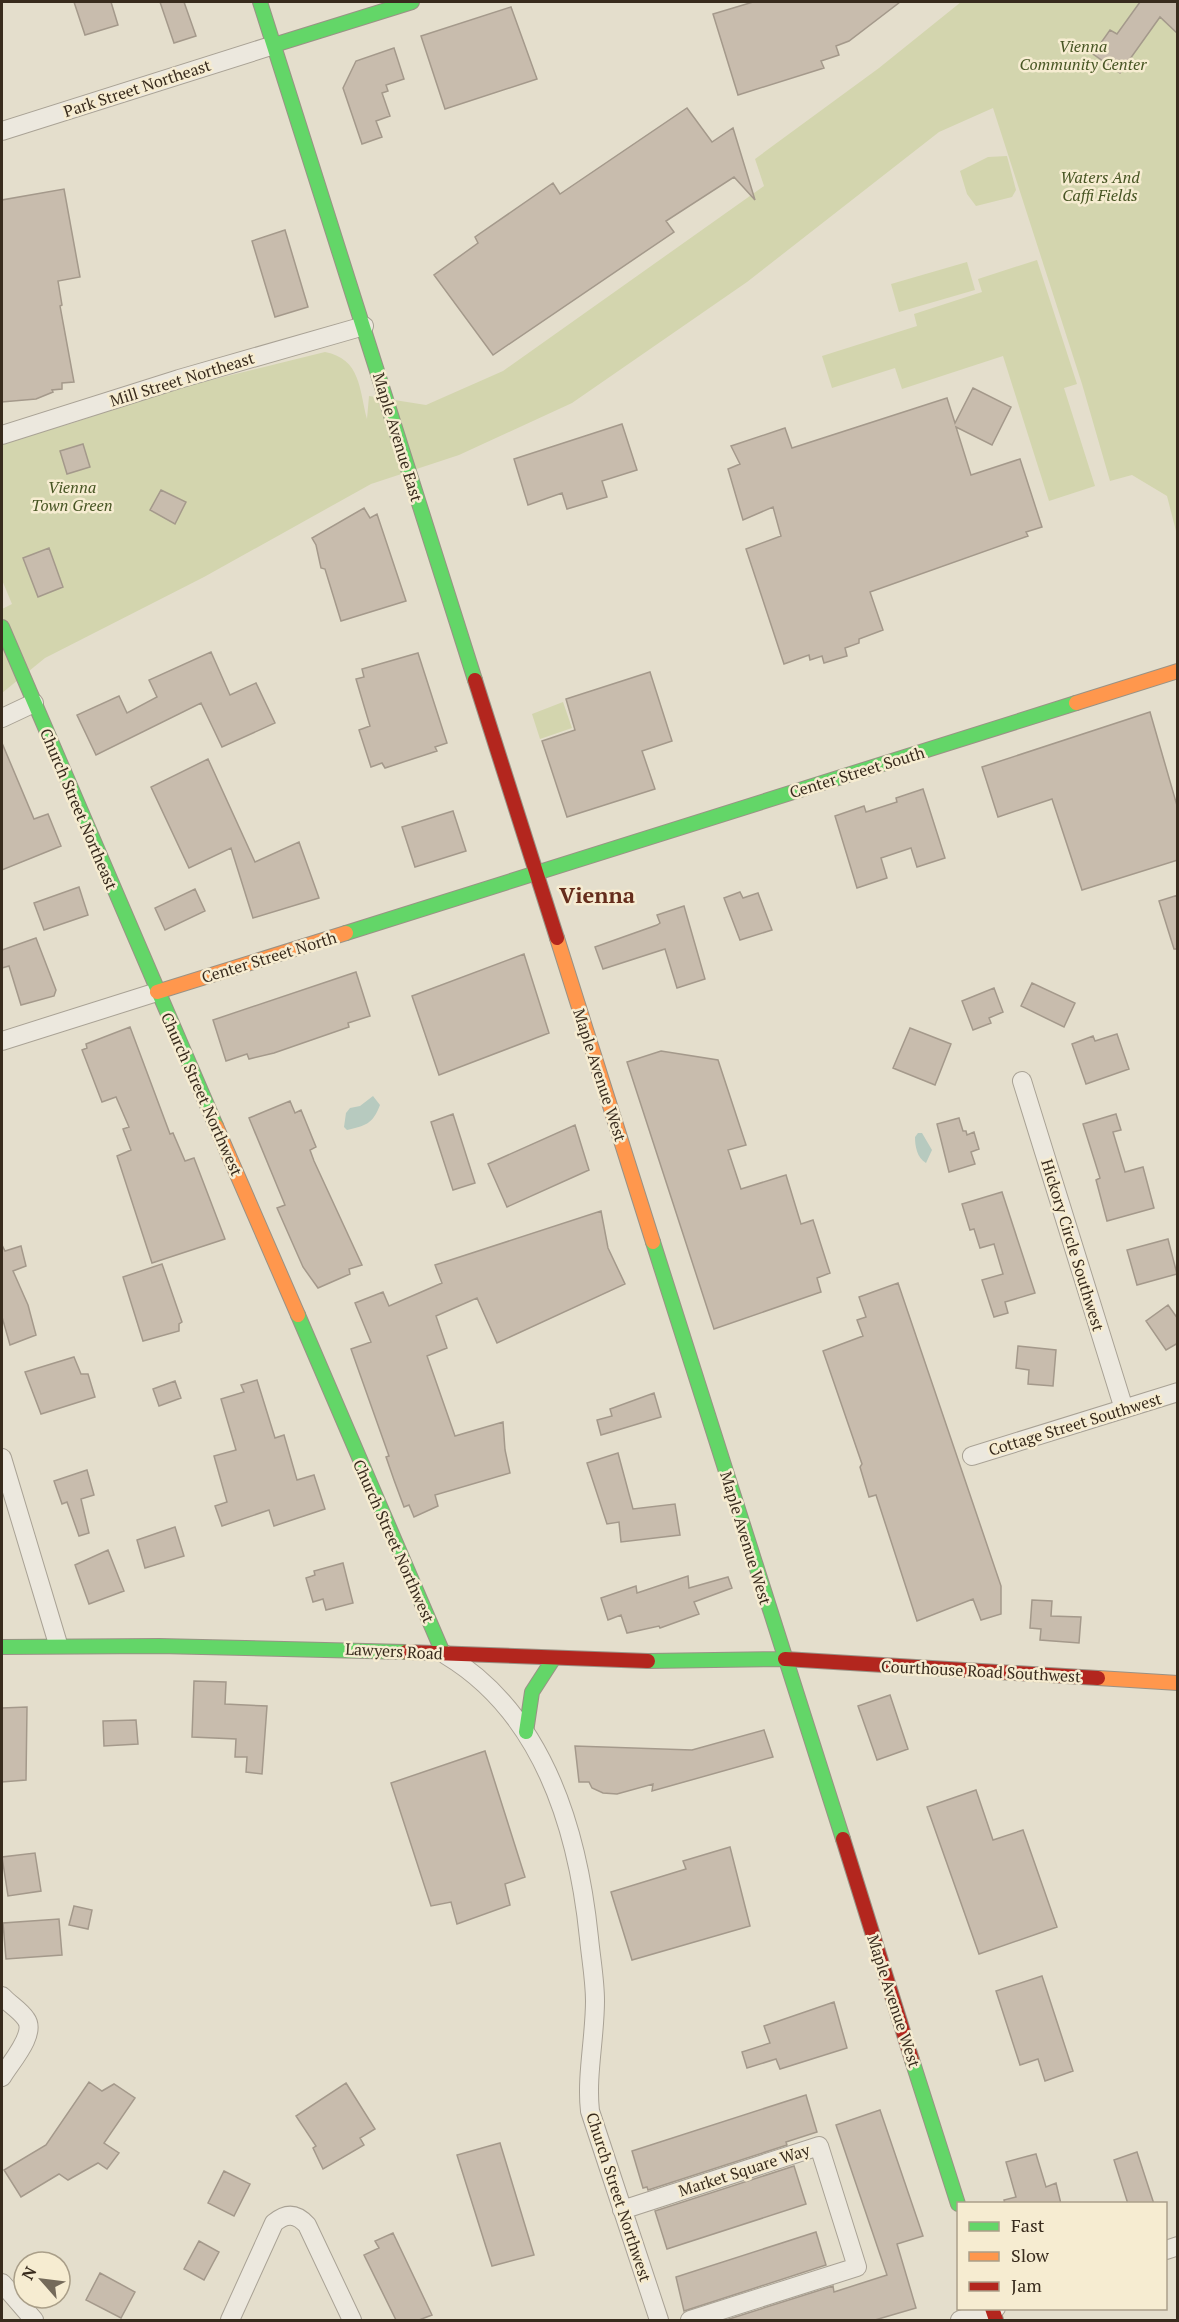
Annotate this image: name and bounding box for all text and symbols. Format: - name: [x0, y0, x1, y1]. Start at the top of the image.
- park label: Vienna Community Center: [1020, 35, 1147, 75]
- street label: Park Street Northeast: [61, 54, 213, 122]
- park label: Waters And Caffi Fields: [1060, 166, 1140, 206]
- street label: Mill Street Northeast: [107, 347, 257, 411]
- street label: Maple Avenue East: [368, 370, 428, 504]
- park label: Vienna Town Green: [31, 476, 113, 516]
- street label: Church Street Northeast: [35, 725, 123, 893]
- street label: Center Street South: [787, 741, 928, 803]
- district label: Vienna: [559, 880, 635, 909]
- street label: Center Street North: [199, 926, 340, 988]
- street label: Maple Avenue West: [568, 1006, 632, 1144]
- street label: Church Street Northwest: [156, 1009, 248, 1179]
- street label: Hickory Circle Southwest: [1036, 1156, 1110, 1334]
- street label: Cottage Street Southwest: [986, 1387, 1164, 1461]
- street label: Church Street Northwest: [348, 1456, 440, 1626]
- street label: Maple Avenue West: [715, 1469, 777, 1608]
- street label: Lawyers Road: [345, 1637, 443, 1665]
- street label: Courthouse Road Southwest: [880, 1655, 1082, 1687]
- street label: Maple Avenue West: [862, 1932, 926, 2070]
- street label: Church Street Northwest: [581, 2110, 657, 2284]
- street label: Market Square Way: [676, 2138, 813, 2202]
- legend: [957, 2202, 1167, 2310]
- text: Fast: [1011, 2213, 1045, 2237]
- text: Slow: [1011, 2243, 1050, 2267]
- north arrow: [12, 2250, 72, 2310]
- text: N: [16, 2262, 41, 2283]
- text: Jam: [1011, 2273, 1042, 2297]

